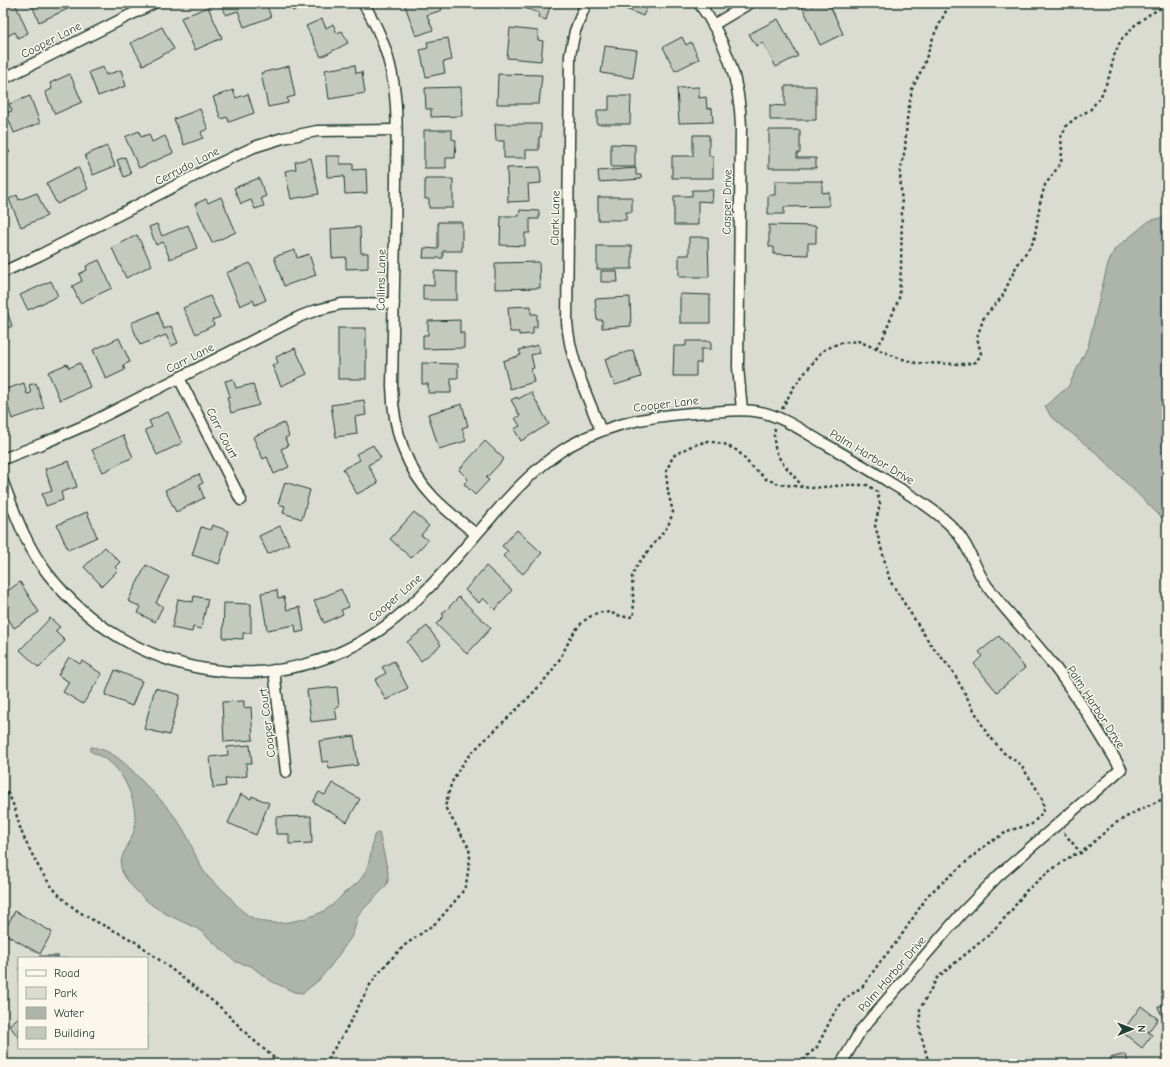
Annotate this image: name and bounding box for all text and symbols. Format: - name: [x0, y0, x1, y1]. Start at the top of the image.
- street label: Cooper Lane: [18, 19, 84, 61]
- street label: Cerrudo Lane: [152, 144, 222, 188]
- street label: Casper Drive: [719, 169, 735, 235]
- street label: Clark Lane: [548, 190, 562, 246]
- street label: Collins Lane: [373, 249, 389, 311]
- street label: Carr Lane: [164, 340, 216, 376]
- street label: Cooper Lane: [632, 393, 700, 415]
- street label: Carr Court: [203, 405, 241, 461]
- street label: Palm Harbor Drive: [827, 426, 917, 488]
- street label: Cooper Lane: [366, 571, 424, 625]
- street label: Palm Harbor Drive: [1064, 663, 1128, 751]
- street label: Cooper Court: [256, 687, 278, 758]
- street label: Palm Harbor Drive: [855, 933, 929, 1015]
- legend: [18, 957, 148, 1049]
- text: Road: [54, 966, 80, 980]
- text: Park: [54, 986, 77, 1000]
- text: Water: [54, 1006, 84, 1020]
- north arrow: [1112, 1009, 1152, 1049]
- text: N: [1135, 1025, 1148, 1033]
- text: Building: [54, 1026, 95, 1040]

